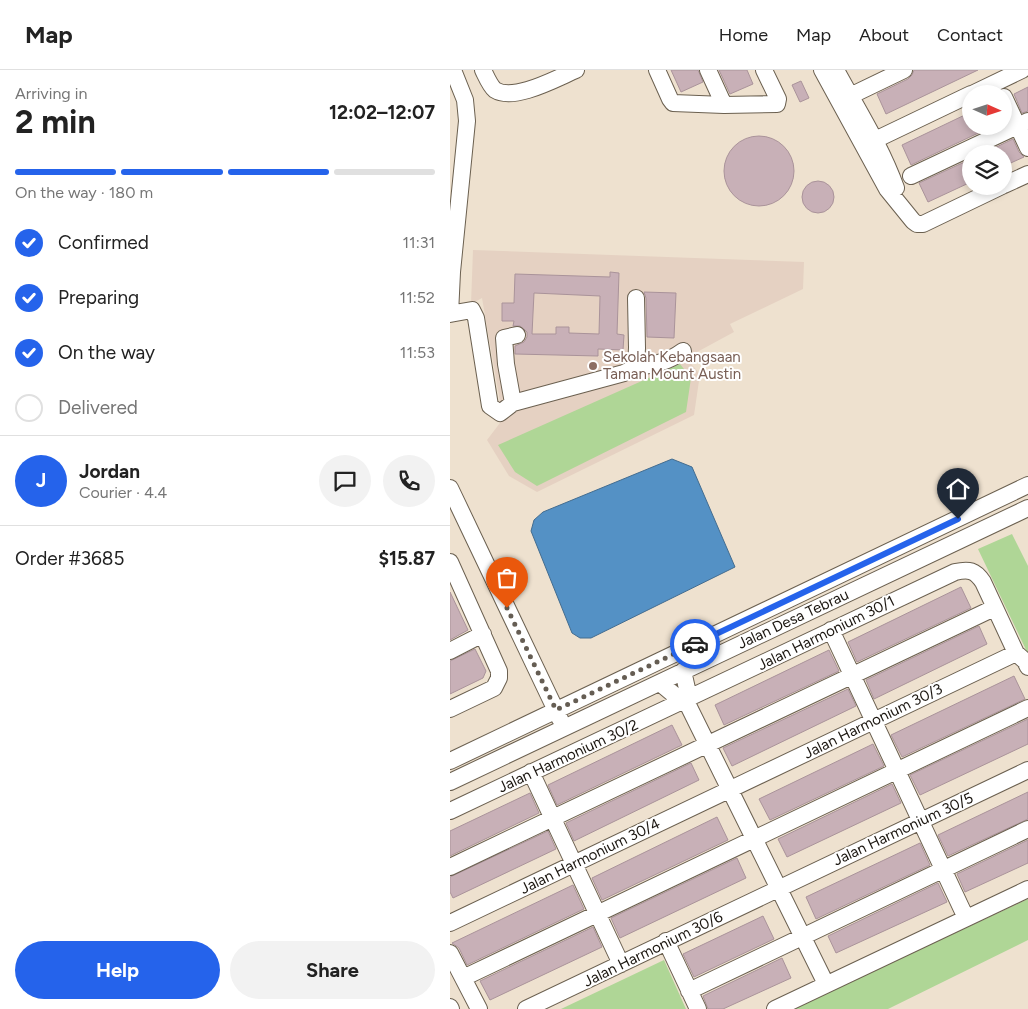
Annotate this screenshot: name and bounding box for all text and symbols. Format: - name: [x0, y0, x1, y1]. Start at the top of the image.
- text: Map: [25, 20, 73, 49]
- text: Home: [719, 24, 768, 46]
- text: Map: [796, 24, 831, 46]
- text: About: [859, 24, 909, 46]
- text: Contact: [937, 24, 1003, 46]
- text: Arriving in: [15, 84, 87, 103]
- north arrow: [962, 85, 1012, 135]
- map controls: [962, 85, 1012, 195]
- text: 12:02–12:07: [329, 101, 435, 124]
- text: 2 min: [15, 103, 96, 141]
- button: layers: [962, 145, 1012, 195]
- text: On the way · 180 m: [15, 183, 153, 202]
- icon: check: [15, 229, 43, 257]
- text: Confirmed: [58, 231, 149, 254]
- text: 11:31: [402, 233, 435, 252]
- icon: check: [15, 284, 43, 312]
- text: Preparing: [58, 286, 139, 309]
- text: 11:52: [400, 288, 435, 307]
- icon: check: [15, 339, 43, 367]
- text: On the way: [58, 341, 155, 364]
- text: 11:53: [400, 343, 435, 362]
- place label: Sekolah Kebangsaan Taman Mount Austin: [603, 348, 741, 383]
- marker: Sekolah Kebangsaan Taman Mount Austin: [587, 360, 599, 372]
- text: Delivered: [58, 396, 138, 419]
- button: chat: [319, 455, 371, 507]
- button: phone: [383, 455, 435, 507]
- text: Jordan: [79, 460, 140, 483]
- pin: [937, 468, 979, 519]
- text: J: [36, 469, 46, 492]
- icon: home: [944, 475, 972, 503]
- text: Courier · 4.4: [79, 483, 167, 502]
- text: Order #3685: [15, 547, 124, 570]
- text: $15.87: [379, 547, 435, 570]
- pin: [486, 557, 528, 608]
- icon: bag: [493, 564, 521, 592]
- street label: Jalan Desa Tebrau: [735, 585, 851, 653]
- street label: Jalan Harmonium 30/1: [754, 592, 898, 674]
- courier: [670, 619, 720, 669]
- icon: car: [681, 630, 709, 658]
- street label: Jalan Harmonium 30/3: [801, 680, 945, 762]
- street label: Jalan Harmonium 30/2: [495, 716, 641, 796]
- street label: Jalan Harmonium 30/5: [830, 789, 976, 869]
- street label: Jalan Harmonium 30/4: [517, 814, 663, 898]
- street label: Jalan Harmonium 30/6: [580, 907, 726, 991]
- button: Help: [15, 941, 220, 999]
- button: Share: [230, 941, 435, 999]

